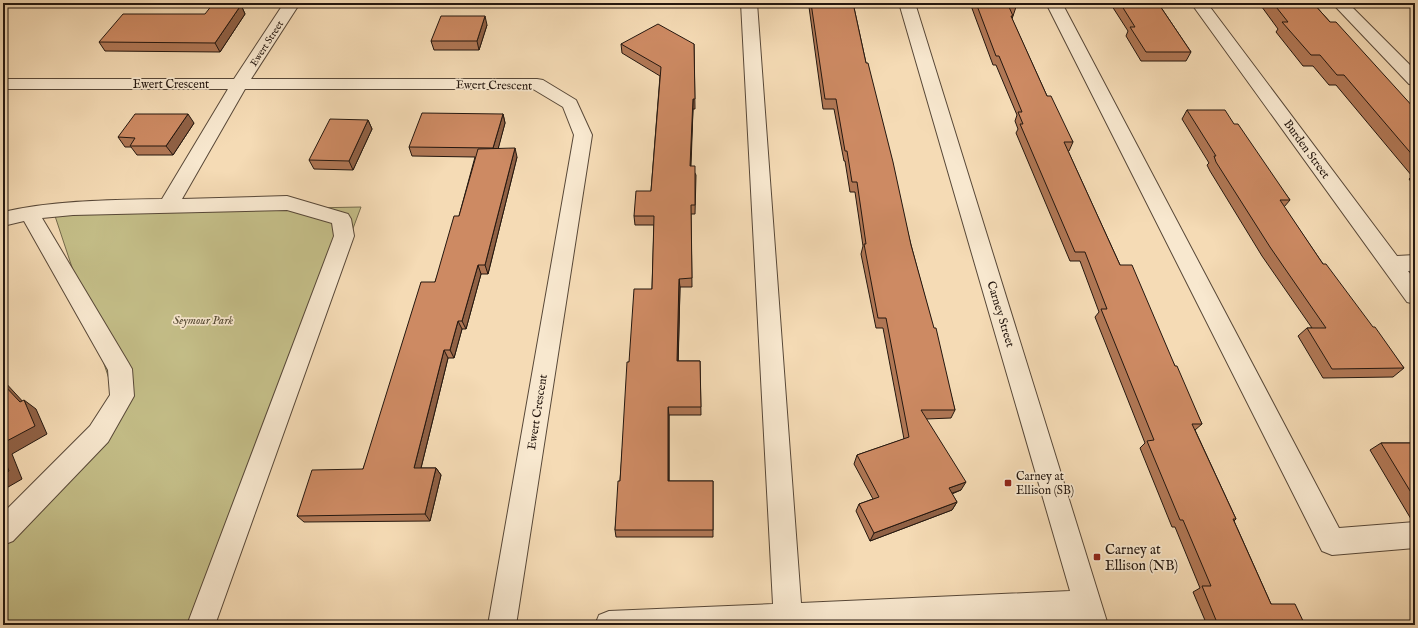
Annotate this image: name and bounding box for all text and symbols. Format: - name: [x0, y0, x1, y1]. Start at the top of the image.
- street label: Ewert Street: [248, 18, 287, 69]
- street label: Ewert Crescent: [133, 77, 209, 92]
- street label: Ewert Crescent: [456, 77, 532, 94]
- street label: Burden Street: [1280, 117, 1333, 182]
- street label: Carney Street: [983, 279, 1018, 349]
- park label: Seymour Park: [173, 313, 233, 328]
- street label: Ewert Crescent: [524, 373, 551, 451]
- place label: Carney at Ellison (SB): [1016, 469, 1074, 498]
- marker: Carney at Ellison (SB): [1003, 478, 1013, 488]
- place label: Carney at Ellison (NB): [1105, 541, 1178, 575]
- marker: Carney at Ellison (NB): [1092, 552, 1102, 562]

